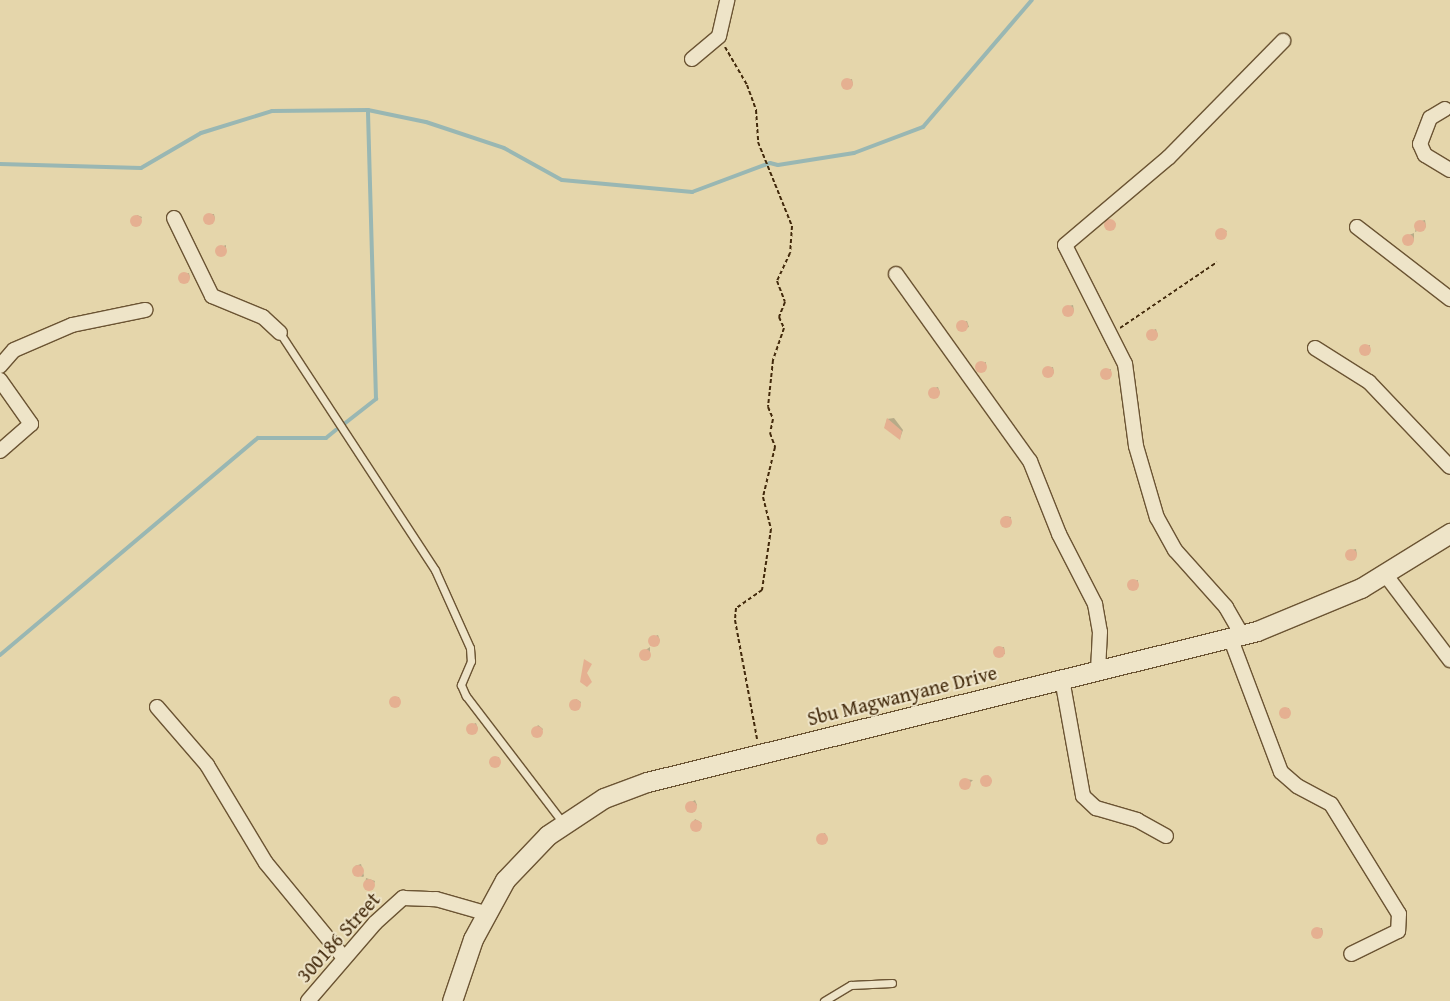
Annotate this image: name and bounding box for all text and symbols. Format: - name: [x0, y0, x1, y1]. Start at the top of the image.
- street label: Sbu Magwanyane Drive: [805, 660, 999, 730]
- street label: 300186 Street: [291, 887, 385, 987]

